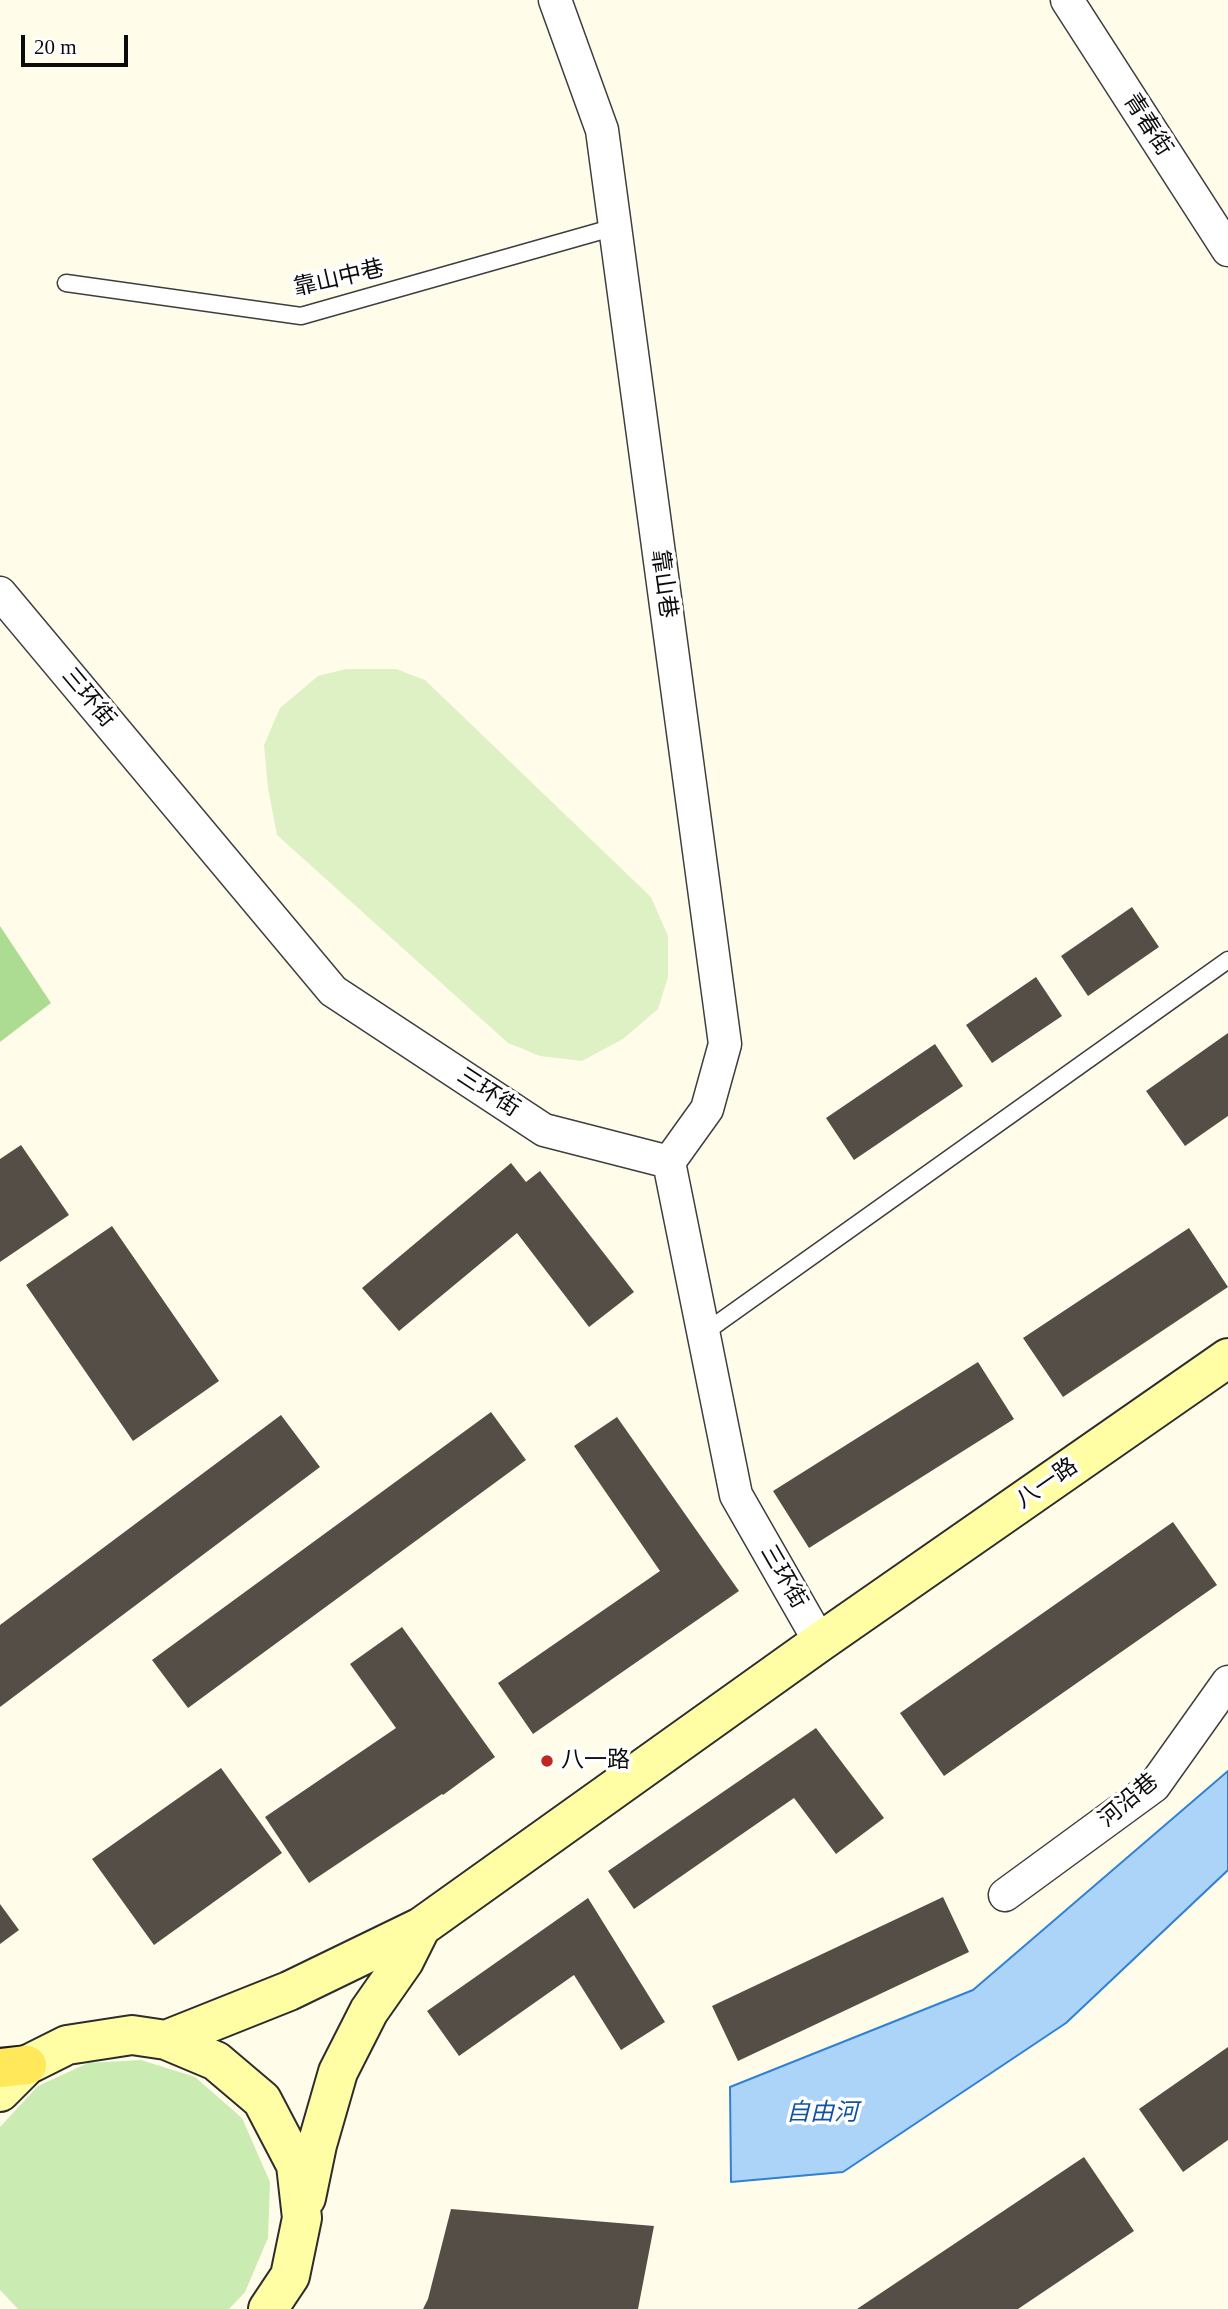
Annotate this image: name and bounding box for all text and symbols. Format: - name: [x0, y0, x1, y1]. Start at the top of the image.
- scale bar: [24, 21, 131, 65]
- text: 20 m: [34, 35, 77, 59]
- street label: 青春街: [1117, 89, 1177, 161]
- street label: 靠山中巷: [291, 255, 387, 303]
- street label: 靠山巷: [645, 548, 681, 620]
- street label: 三环街: [55, 663, 121, 733]
- street label: 三环街: [452, 1063, 524, 1123]
- street label: 八一路: [1011, 1453, 1083, 1515]
- street label: 三环街: [754, 1540, 812, 1614]
- place label: 八一路: [561, 1747, 630, 1775]
- marker: 八一路: [539, 1753, 555, 1769]
- street label: 河沿巷: [1094, 1768, 1164, 1834]
- water label: 自由河: [786, 2100, 858, 2128]

